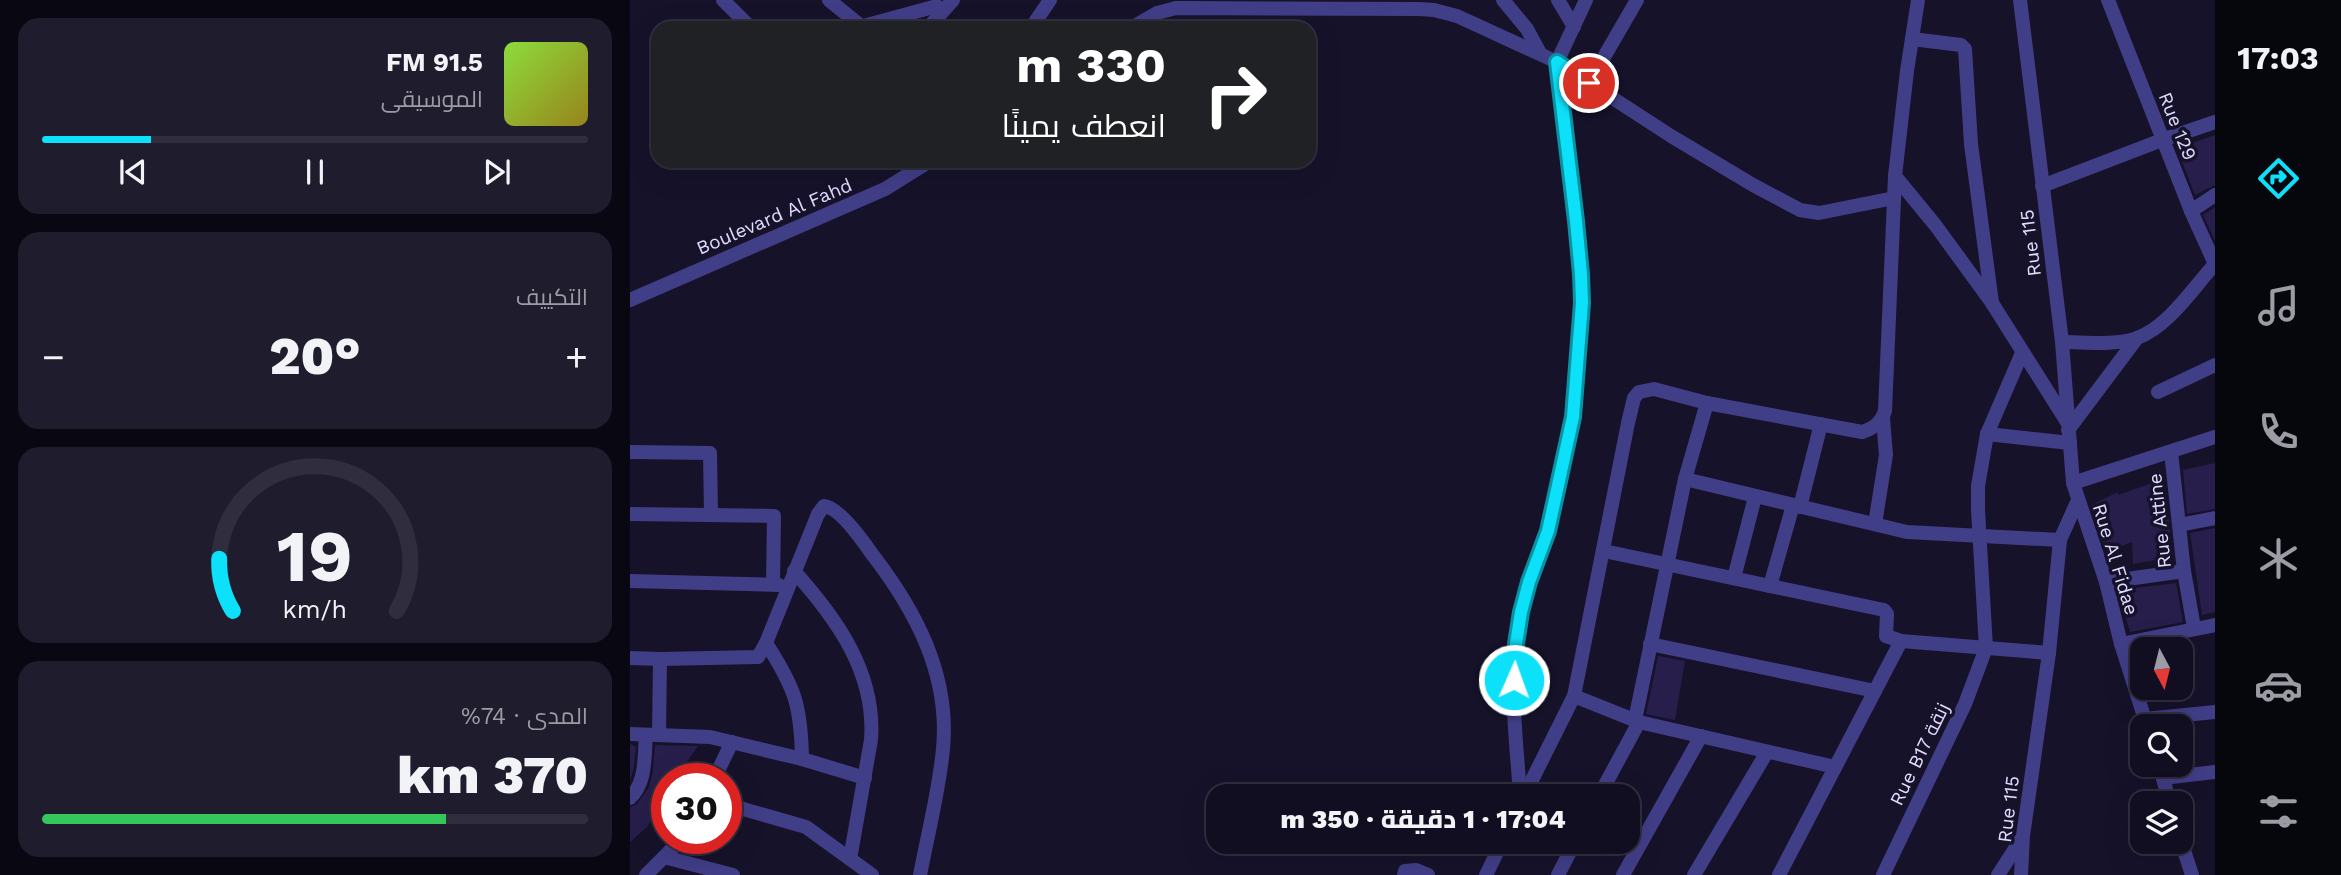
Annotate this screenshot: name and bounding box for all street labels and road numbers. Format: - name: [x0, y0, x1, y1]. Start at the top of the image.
- street label: Rue 129: [2153, 89, 2202, 164]
- street label: Boulevard Al Fahd: [693, 173, 855, 260]
- street label: Rue 115: [2015, 208, 2046, 278]
- street label: Rue Attine: [2143, 472, 2176, 569]
- street label: Rue Al Fidae: [2088, 501, 2143, 618]
- street label: Rue B17 زنقة: [1885, 699, 1954, 809]
- street label: Rue 115: [1993, 774, 2024, 844]

